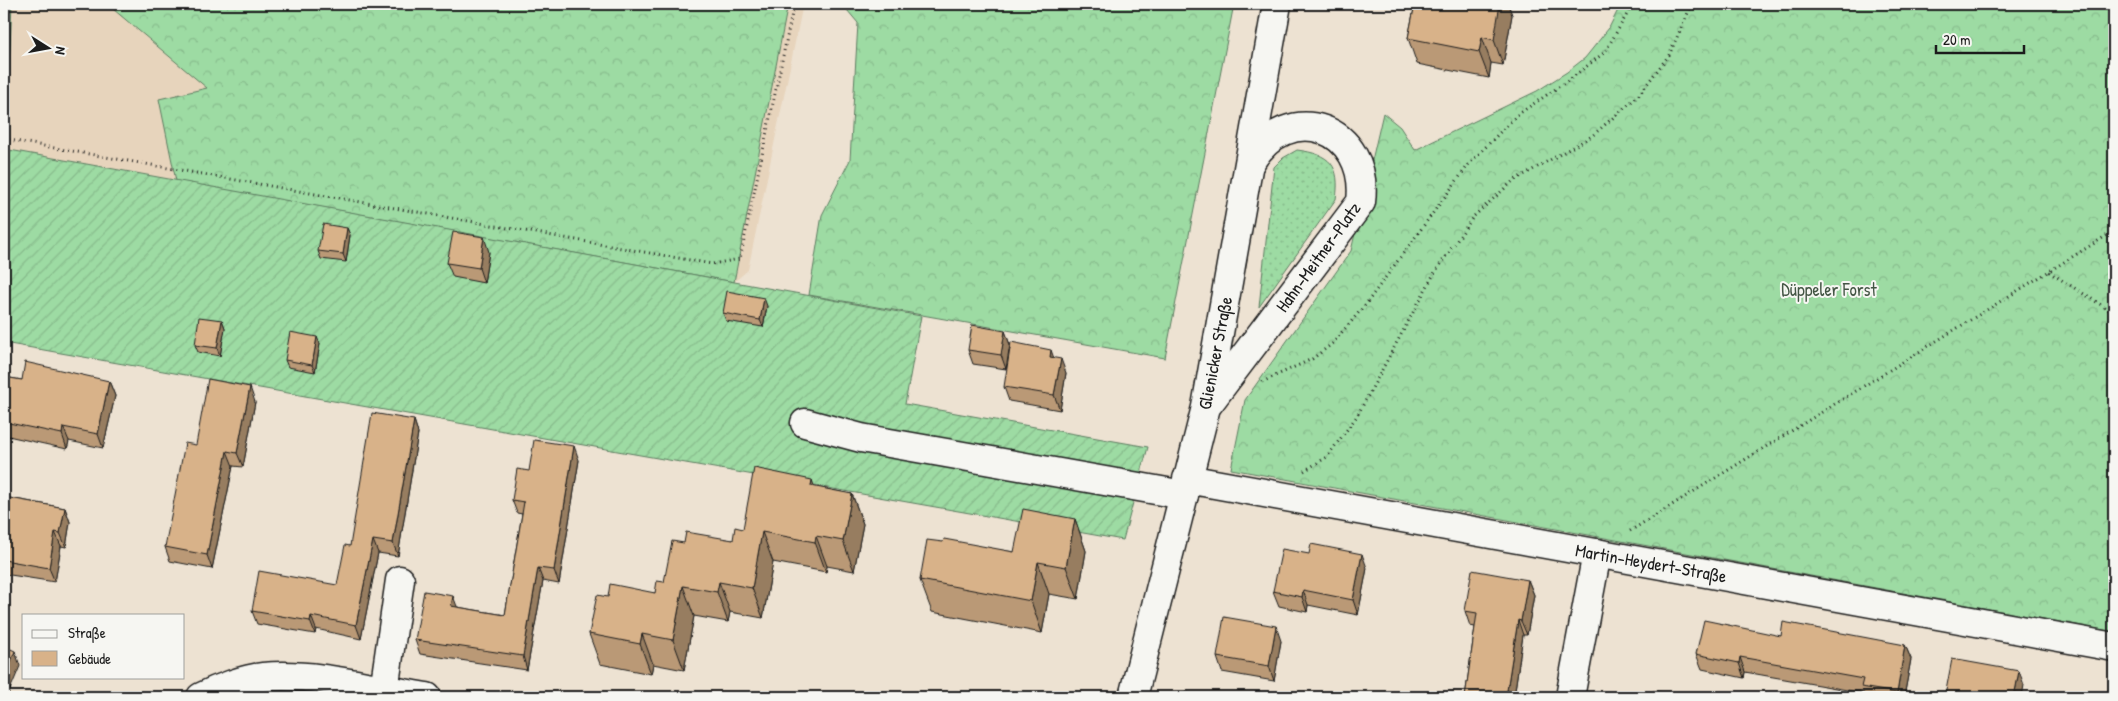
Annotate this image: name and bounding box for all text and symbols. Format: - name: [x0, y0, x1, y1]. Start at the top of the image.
- north arrow: [22, 22, 72, 72]
- scale bar: [1936, 22, 2023, 54]
- text: 20 m: [1943, 29, 1970, 50]
- text: N: [51, 45, 71, 57]
- street label: Hahn-Meitner-Platz: [1270, 197, 1367, 317]
- park label: Düppeler Forst: [1781, 277, 1878, 302]
- street label: Glienicker Straße: [1192, 294, 1238, 412]
- street label: Martin-Heydert-Straße: [1573, 537, 1729, 589]
- legend: [22, 614, 185, 678]
- text: Straße: [68, 622, 106, 643]
- text: Gebäude: [68, 648, 111, 669]

